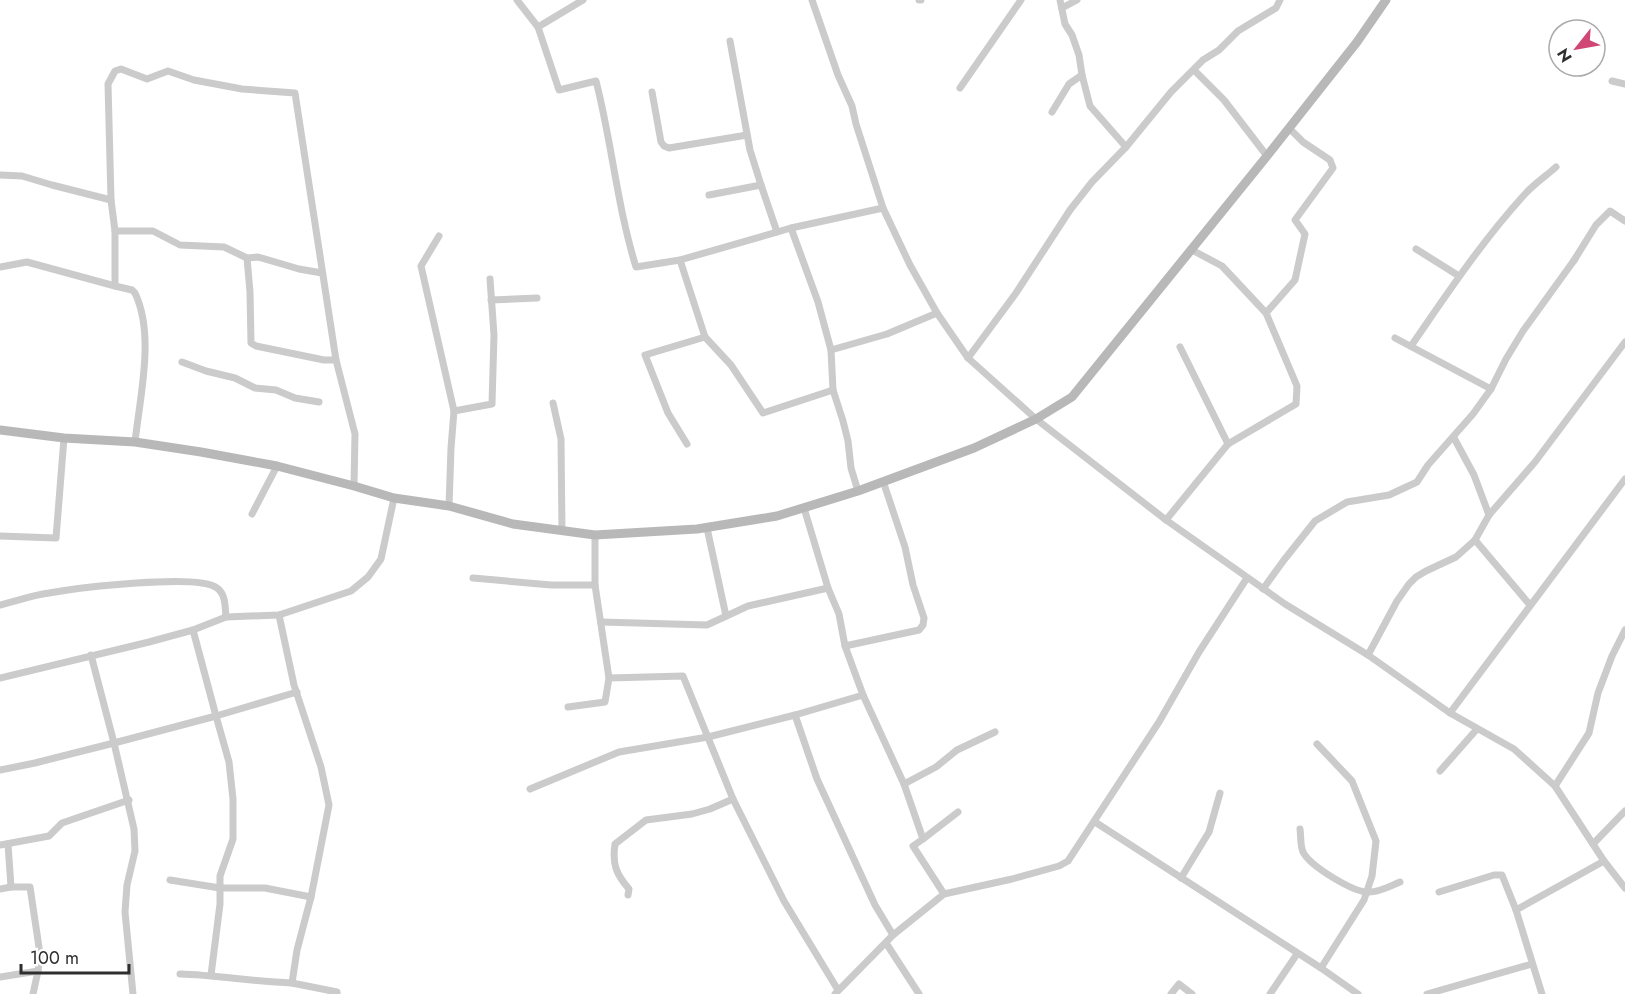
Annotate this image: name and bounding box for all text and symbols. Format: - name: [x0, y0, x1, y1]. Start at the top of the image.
- north arrow: [1547, 18, 1607, 78]
- text: N: [1551, 44, 1578, 67]
- scale bar: [21, 937, 129, 975]
- text: 100 m: [30, 945, 79, 971]

